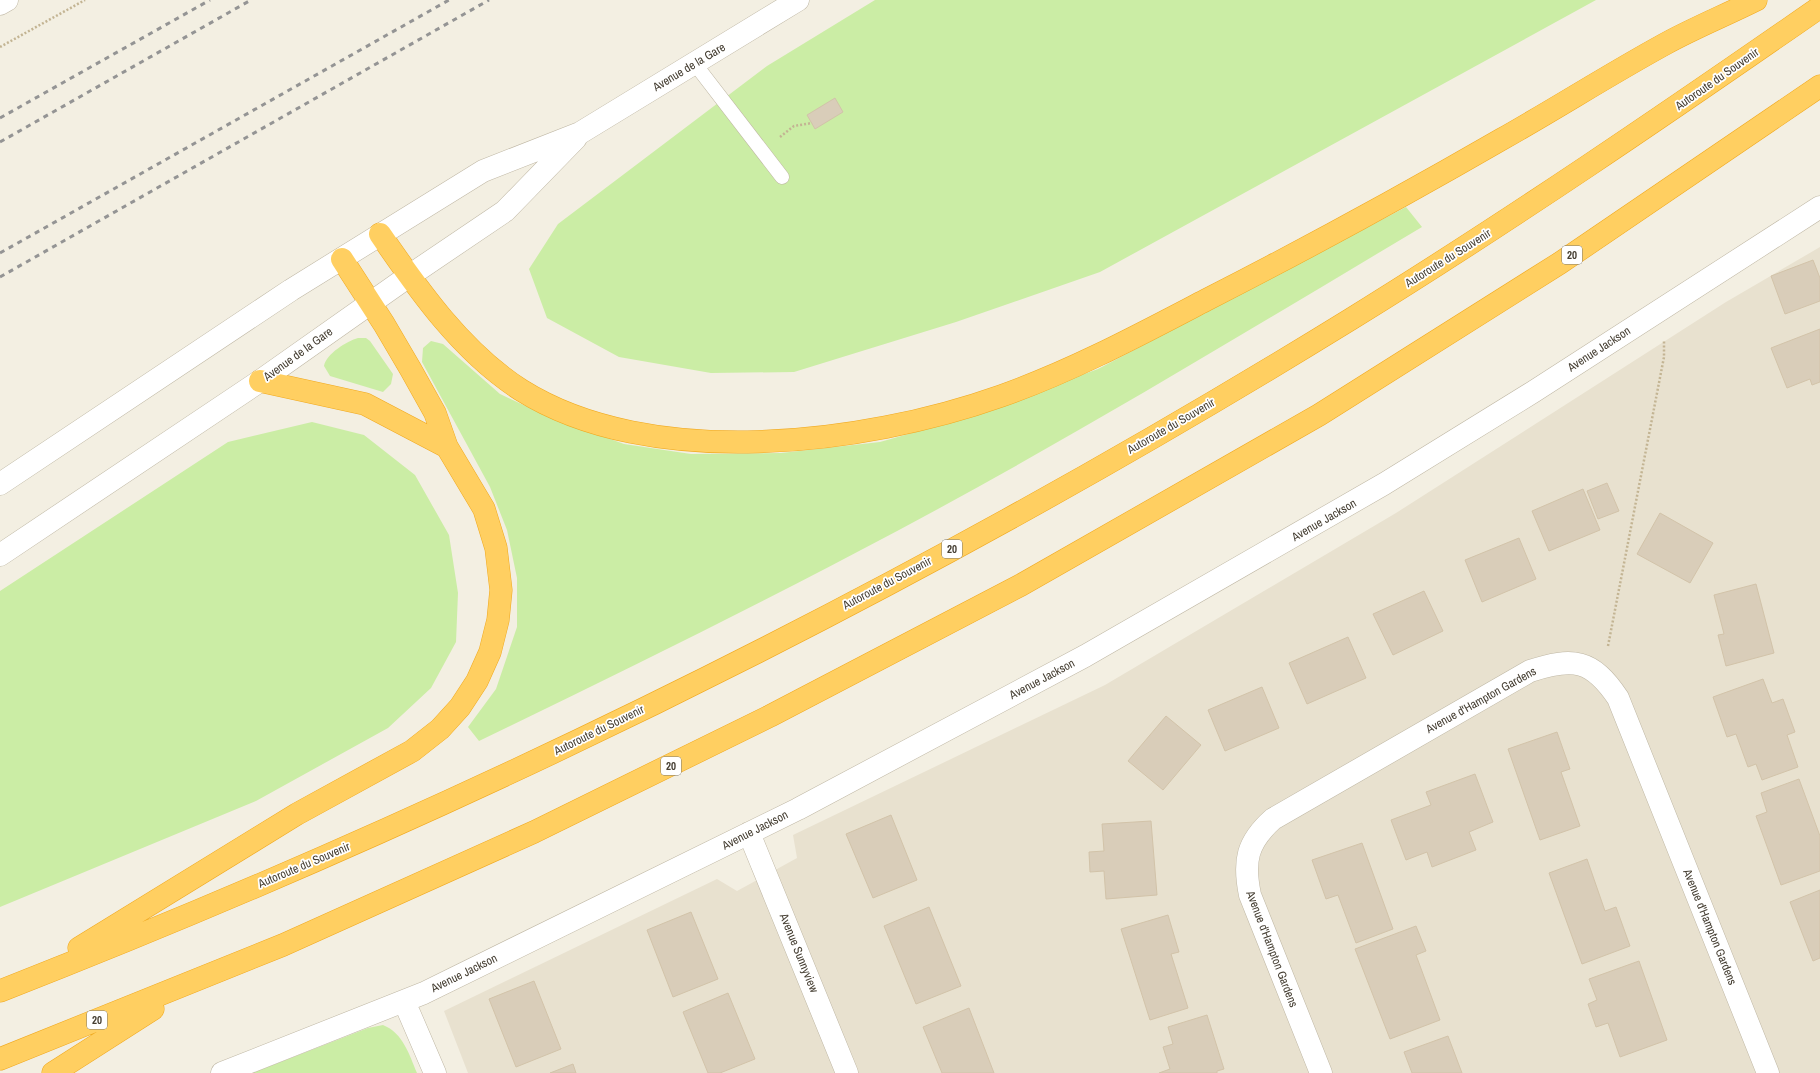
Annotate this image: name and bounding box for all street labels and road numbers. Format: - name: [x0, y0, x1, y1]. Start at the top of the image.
- street label: Avenue de la Gare: [649, 39, 728, 95]
- street label: Autoroute du Souvenir: [1671, 44, 1763, 114]
- street label: Autoroute du Souvenir: [1401, 225, 1495, 291]
- road number: 20: [1562, 246, 1582, 264]
- street label: Avenue de la Gare: [259, 323, 336, 385]
- street label: Avenue Jackson: [1564, 323, 1634, 376]
- street label: Autoroute du Souvenir: [1123, 394, 1218, 458]
- street label: Avenue Jackson: [1288, 495, 1359, 545]
- road number: 20: [942, 540, 962, 558]
- street label: Autoroute du Souvenir: [839, 552, 935, 614]
- street label: Avenue Jackson: [1006, 655, 1078, 703]
- street label: Avenue d'Hampton Gardens: [1422, 663, 1539, 737]
- street label: Autoroute du Souvenir: [550, 701, 647, 759]
- road number: 20: [661, 757, 681, 775]
- street label: Avenue Jackson: [718, 807, 791, 854]
- street label: Autoroute du Souvenir: [255, 838, 353, 892]
- street label: Avenue d'Hampton Gardens: [1679, 866, 1741, 987]
- street label: Avenue d'Hampton Gardens: [1242, 887, 1302, 1010]
- street label: Avenue Sunnyview: [775, 910, 822, 996]
- street label: Avenue Jackson: [427, 950, 500, 996]
- road number: 20: [87, 1011, 107, 1029]

